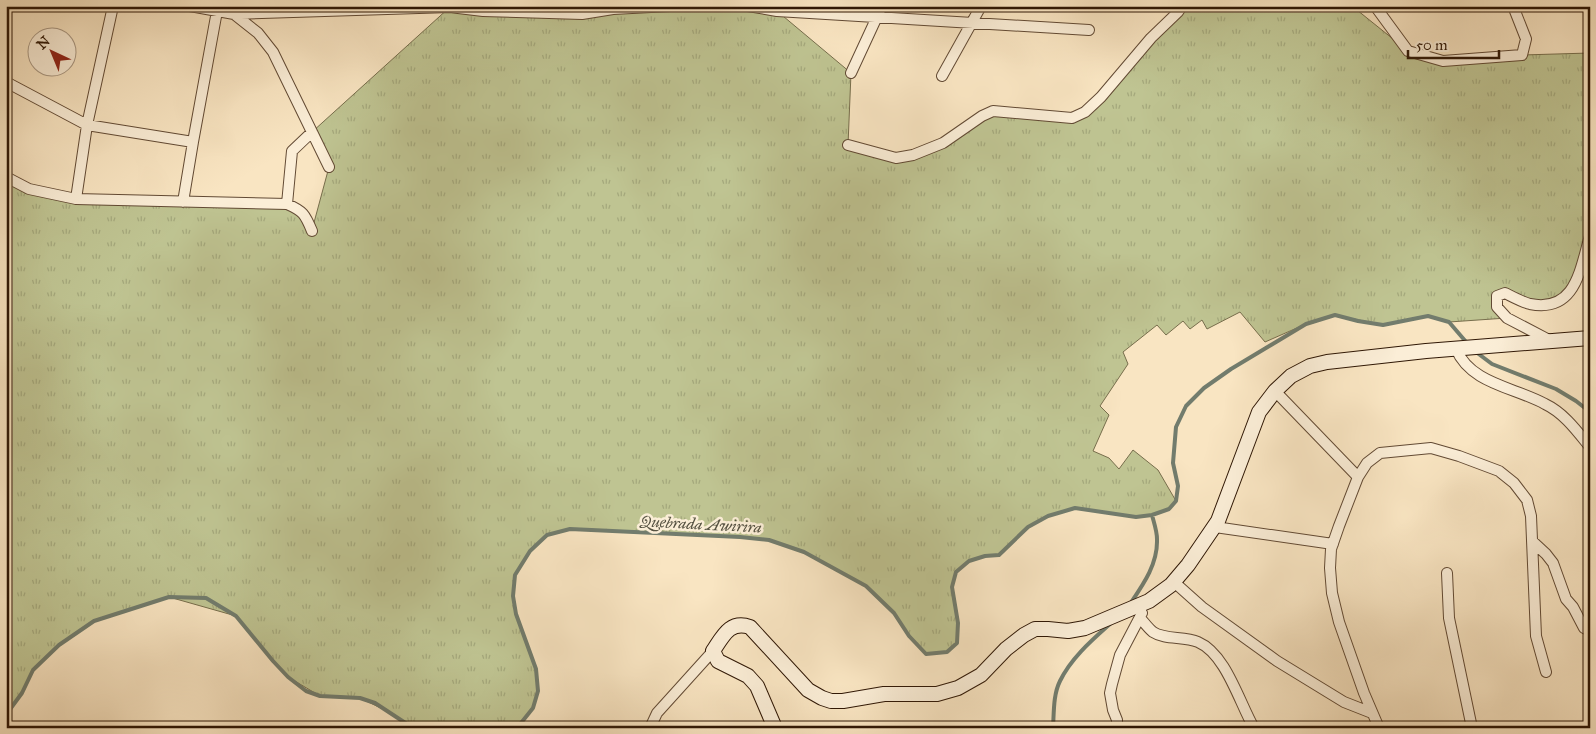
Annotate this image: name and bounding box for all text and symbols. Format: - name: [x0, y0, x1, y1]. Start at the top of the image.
- north arrow: [28, 28, 78, 78]
- scale bar: [1408, 28, 1500, 60]
- text: N: [33, 33, 54, 53]
- text: 50 m: [1416, 36, 1448, 54]
- water label: Quebrada Awirira: [639, 511, 763, 537]

